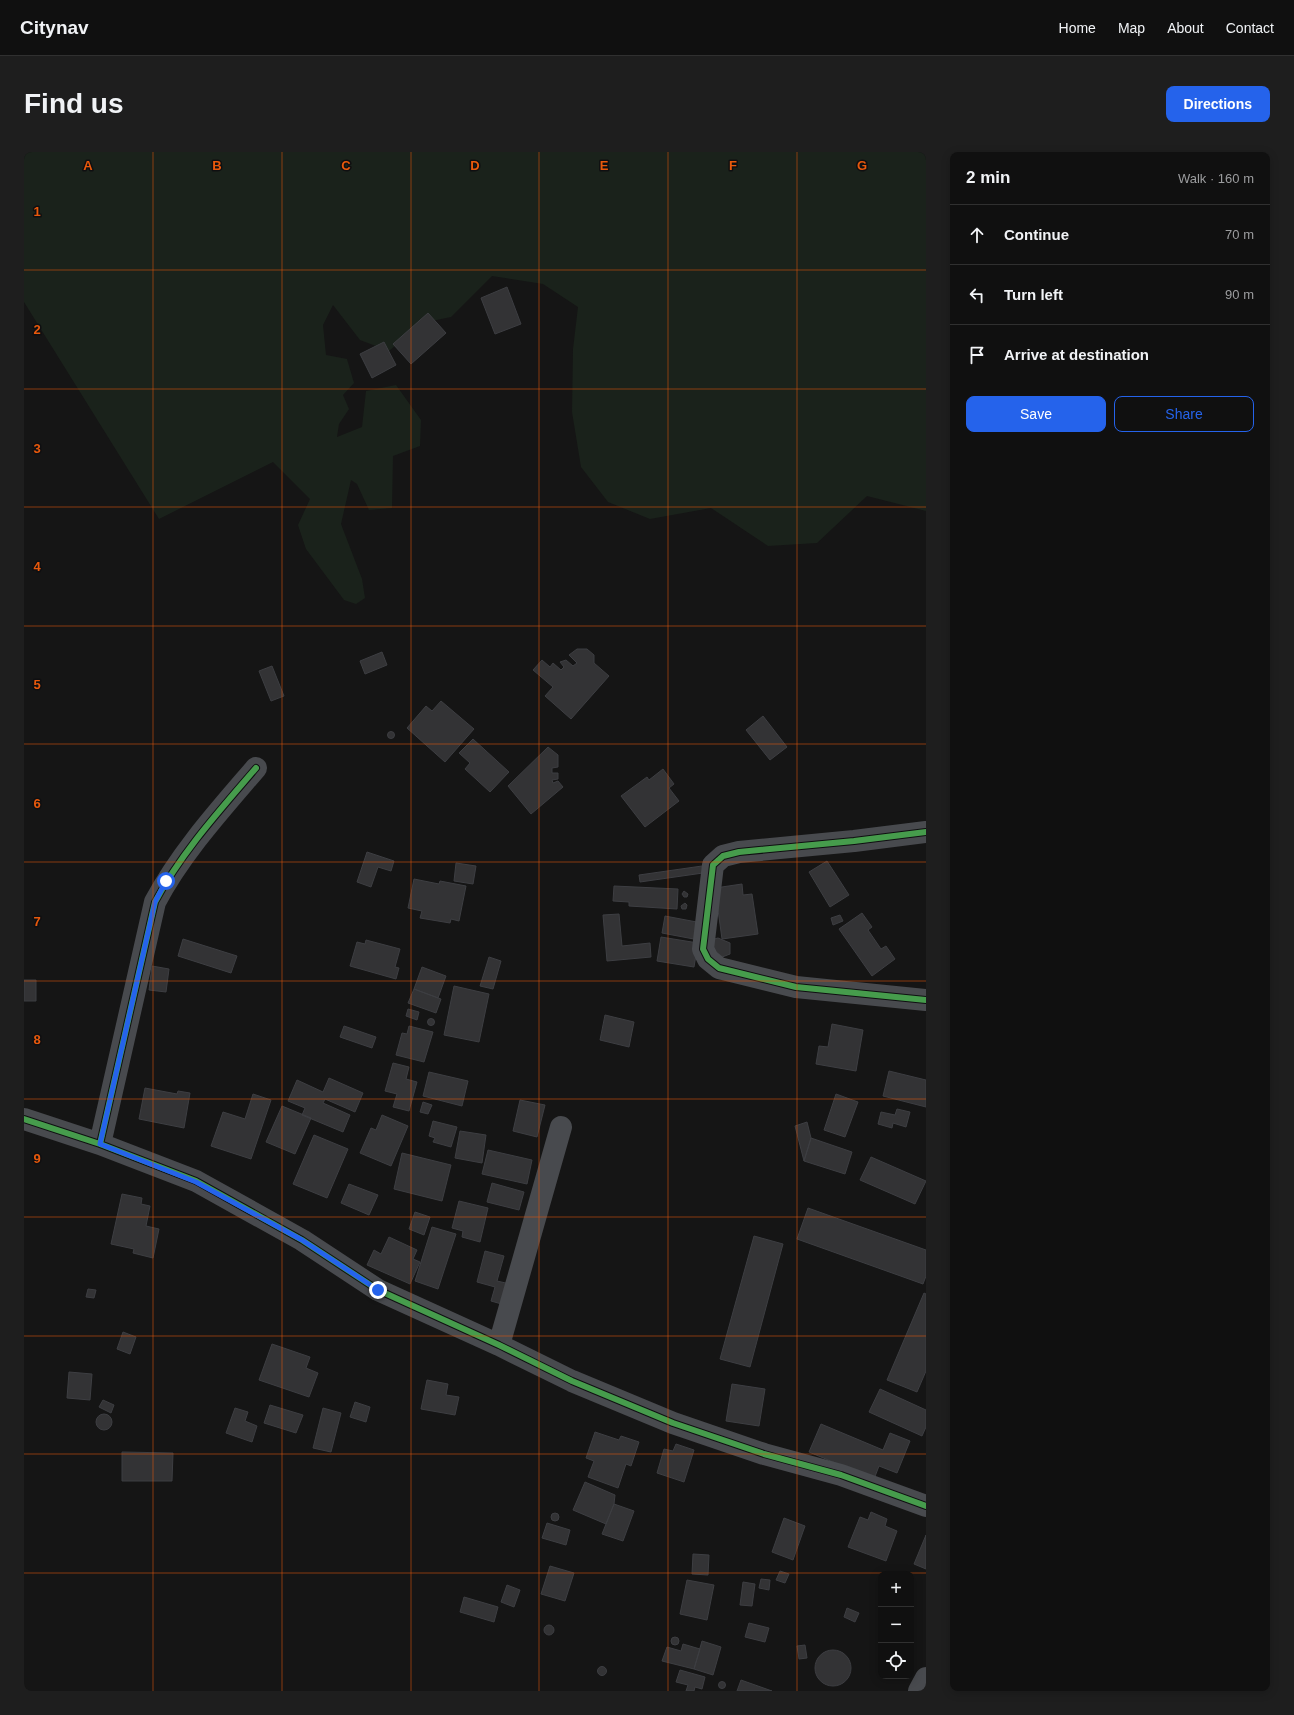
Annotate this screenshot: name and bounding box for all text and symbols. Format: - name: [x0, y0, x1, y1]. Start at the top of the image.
- text: Citynav: [20, 17, 89, 38]
- text: Home: [1059, 20, 1096, 36]
- text: Map: [1118, 20, 1145, 36]
- text: About: [1167, 20, 1204, 36]
- text: Contact: [1226, 20, 1274, 36]
- button: Directions: [1166, 86, 1270, 122]
- text: Find us: [24, 88, 124, 119]
- text: A: [83, 158, 93, 173]
- text: B: [212, 158, 222, 173]
- text: C: [341, 158, 351, 173]
- text: D: [470, 158, 480, 173]
- text: E: [600, 158, 609, 173]
- text: F: [729, 158, 737, 173]
- text: G: [857, 158, 867, 173]
- text: 2 min: [966, 168, 1010, 187]
- text: Walk · 160 m: [1178, 171, 1254, 186]
- text: 1: [33, 204, 41, 219]
- icon: ahead: [966, 224, 988, 246]
- text: Continue: [1004, 226, 1069, 243]
- text: 70 m: [1225, 227, 1254, 242]
- icon: left: [966, 284, 988, 306]
- text: Turn left: [1004, 286, 1063, 303]
- text: 90 m: [1225, 287, 1254, 302]
- text: 2: [33, 322, 41, 337]
- icon: arrive: [966, 344, 988, 366]
- text: Arrive at destination: [1004, 346, 1149, 363]
- button: Save: [966, 396, 1106, 432]
- button: Share: [1114, 396, 1254, 432]
- text: 3: [33, 441, 41, 456]
- text: 4: [33, 559, 41, 574]
- text: 5: [33, 677, 41, 692]
- text: 6: [33, 796, 41, 811]
- route start: [157, 872, 175, 890]
- text: 7: [33, 914, 41, 929]
- text: 8: [33, 1032, 41, 1047]
- text: 9: [33, 1151, 41, 1166]
- route end: [369, 1281, 387, 1299]
- map controls: [878, 1571, 914, 1679]
- button: +: [878, 1571, 914, 1607]
- button: −: [878, 1607, 914, 1643]
- button: locate: [878, 1643, 914, 1679]

